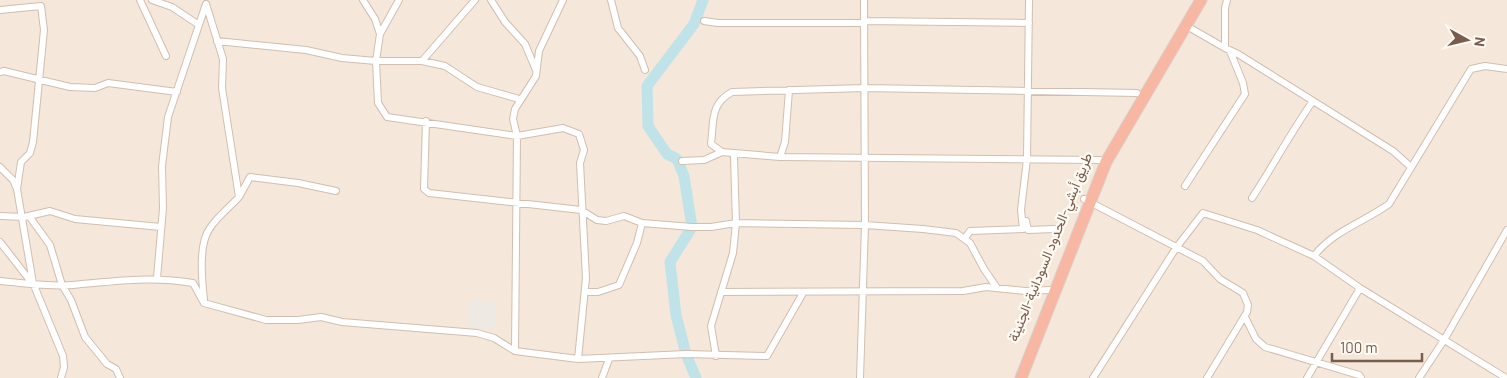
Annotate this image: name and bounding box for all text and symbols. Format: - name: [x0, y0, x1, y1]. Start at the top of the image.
- north arrow: [1442, 15, 1492, 65]
- text: N: [1471, 36, 1489, 48]
- street label: طريق أبشي-الحدود السودانية-الجنينة: [1004, 150, 1099, 345]
- scale bar: [1332, 330, 1422, 362]
- text: 100 m: [1340, 338, 1378, 356]

